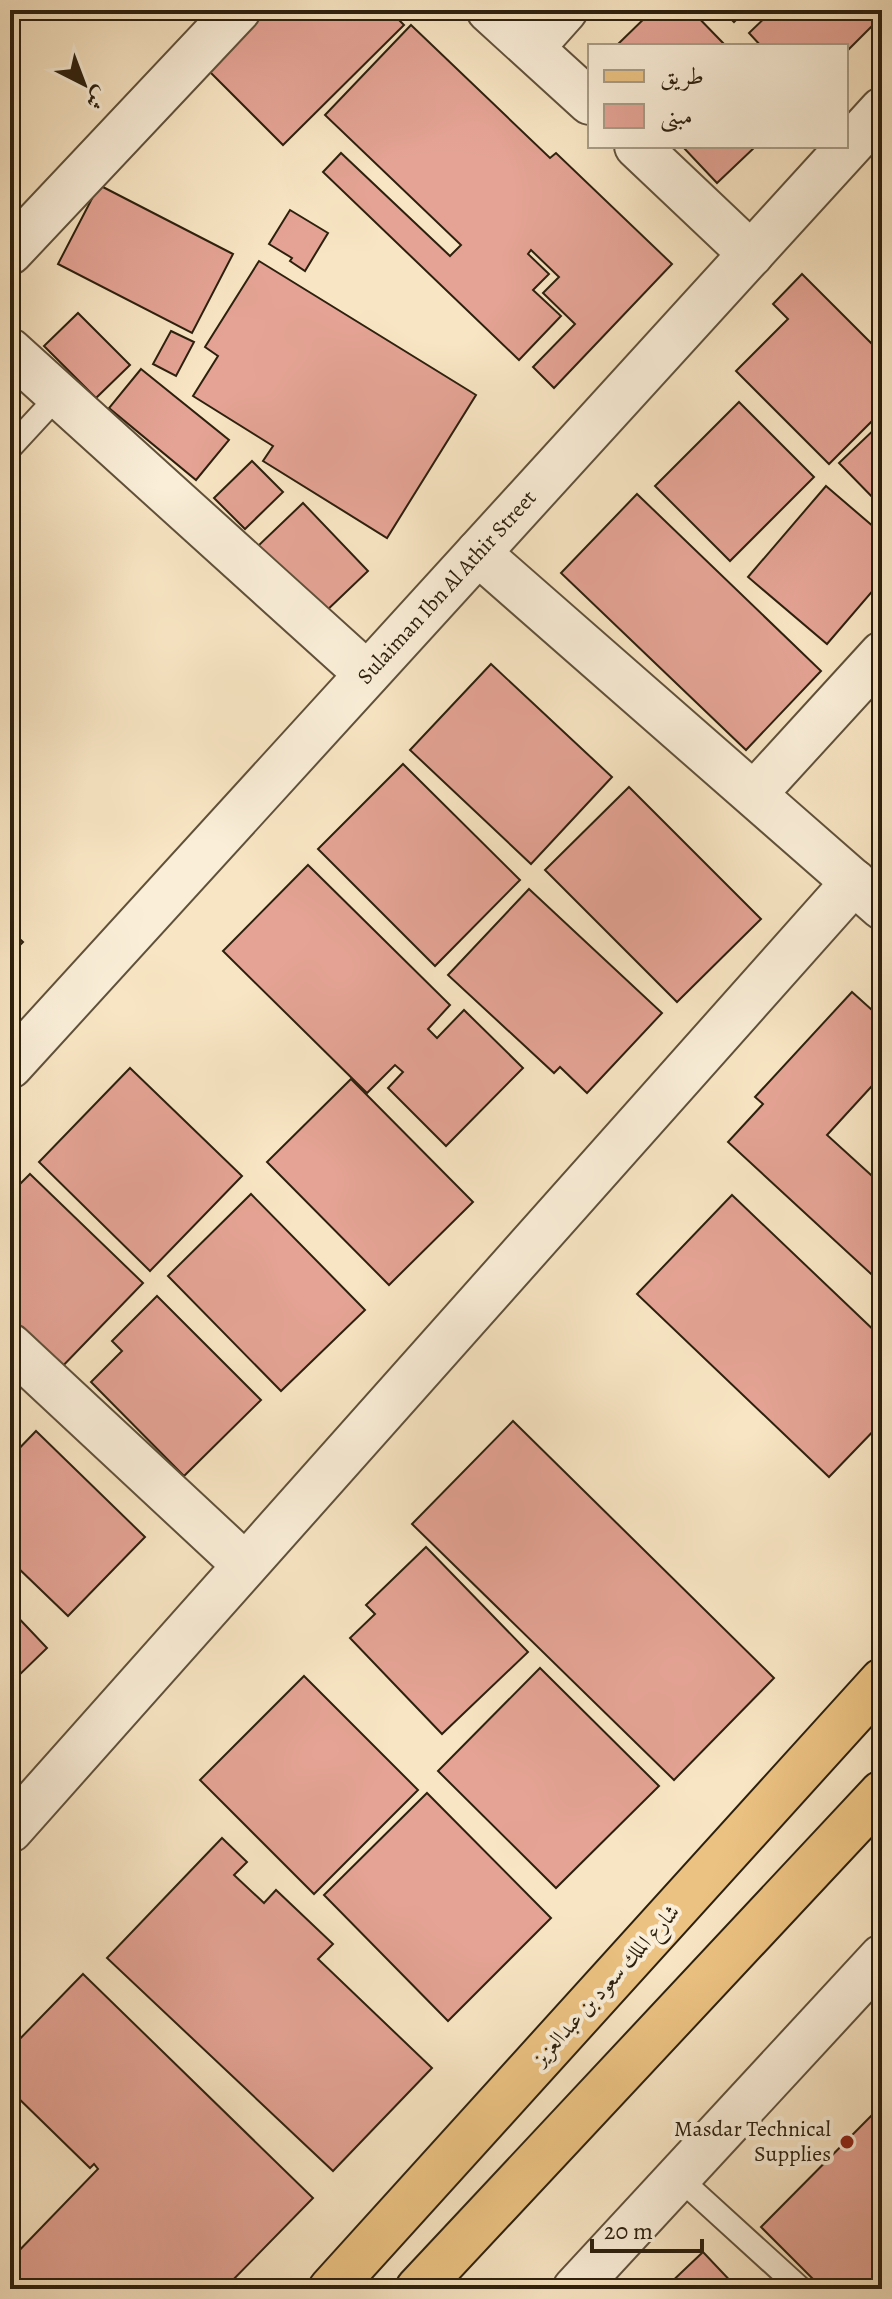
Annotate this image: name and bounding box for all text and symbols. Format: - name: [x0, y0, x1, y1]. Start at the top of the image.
- north arrow: [44, 44, 124, 124]
- legend: [588, 44, 848, 148]
- text: طريق: [660, 60, 704, 92]
- text: ش: [79, 80, 115, 117]
- text: مبنى: [660, 100, 693, 133]
- street label: Sulaiman Ibn Al Athir Street: [350, 484, 543, 691]
- street label: شارع الملك سعود بن عبدالعزيز: [524, 1898, 689, 2076]
- place label: Masdar Technical Supplies: [674, 2114, 831, 2169]
- marker: Masdar Technical Supplies: [838, 2133, 856, 2151]
- scale bar: [592, 2203, 702, 2253]
- text: 20 m: [604, 2215, 653, 2247]

